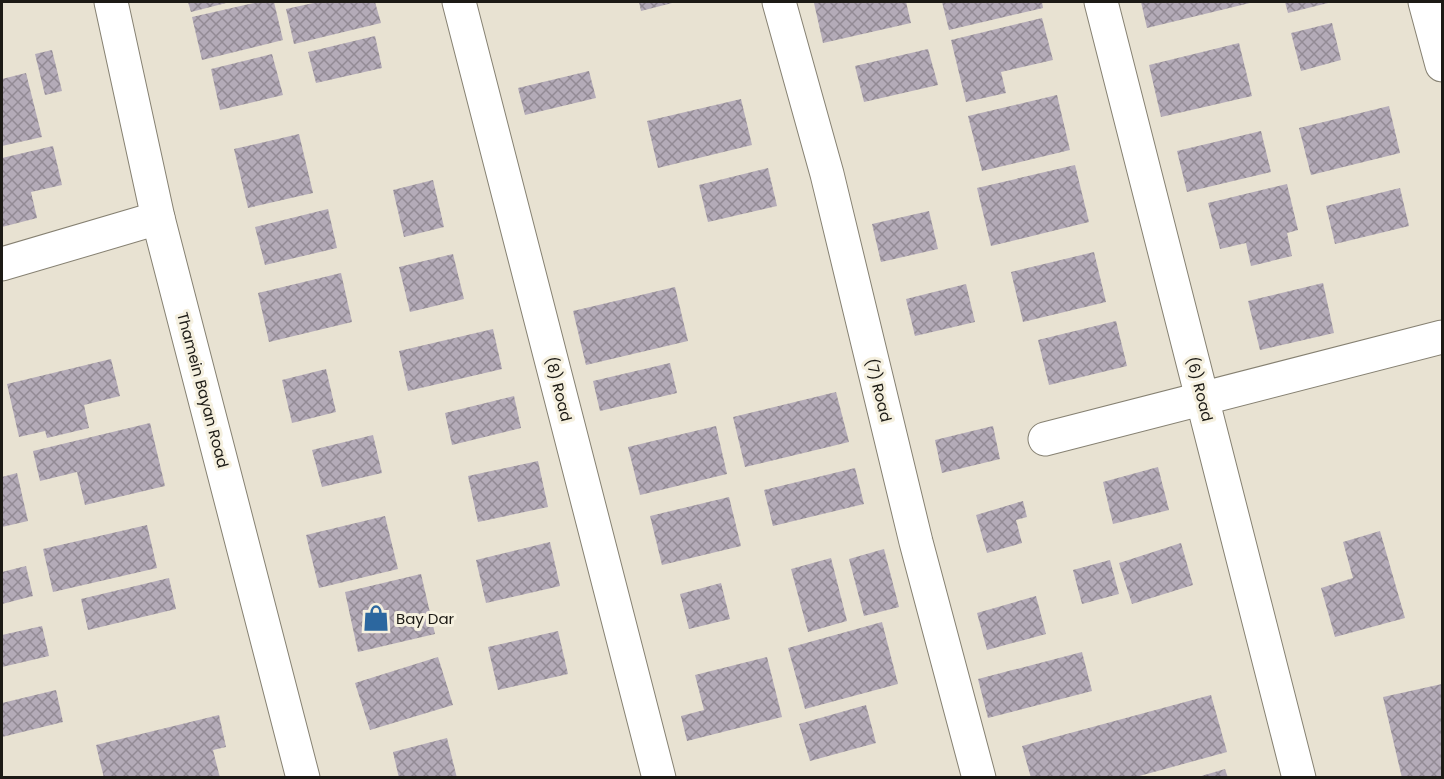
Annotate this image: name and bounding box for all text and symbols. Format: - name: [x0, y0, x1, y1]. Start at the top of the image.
- street label: Thamein Bayan Road: [172, 310, 234, 470]
- street label: (8) Road: [541, 354, 577, 424]
- street label: (6) Road: [1182, 354, 1218, 424]
- street label: (7) Road: [861, 356, 897, 424]
- shop icon: Bay Dar: [361, 603, 391, 633]
- place label: Bay Dar: [396, 608, 455, 629]

